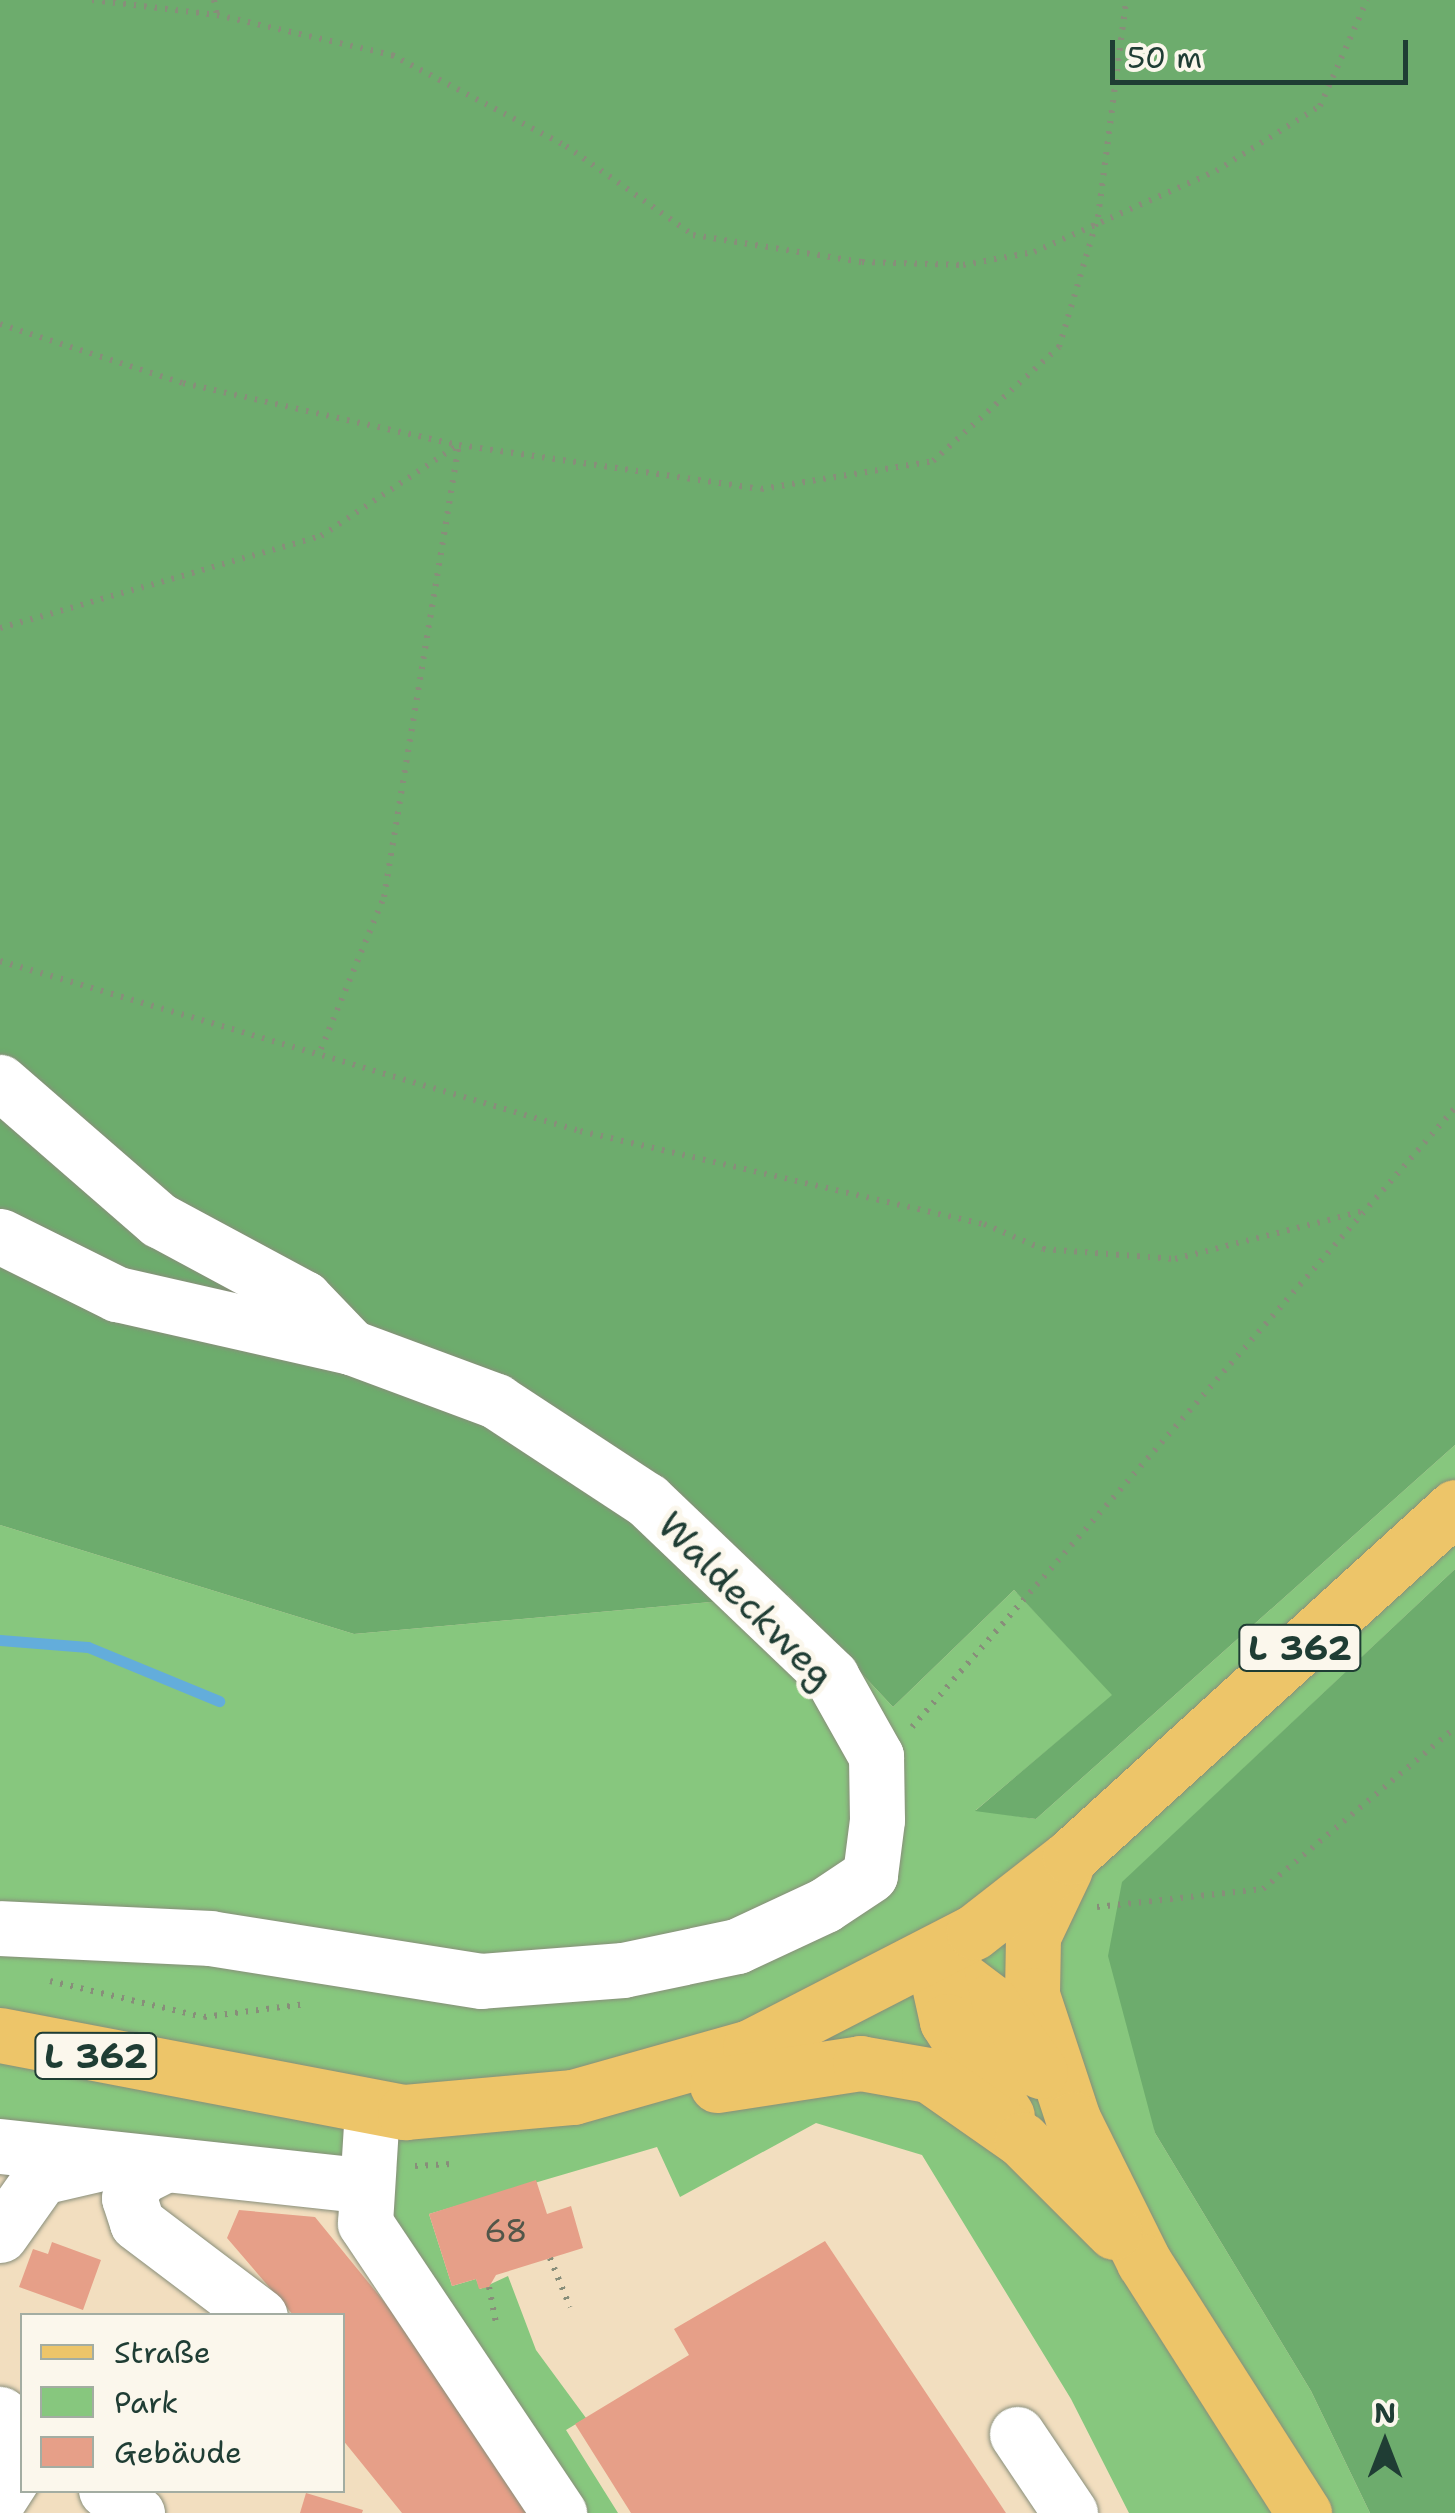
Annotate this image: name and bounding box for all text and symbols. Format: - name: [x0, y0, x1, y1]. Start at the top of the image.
- scale bar: [1115, 20, 1412, 82]
- text: 50 m: [1127, 37, 1202, 78]
- street label: Waldeckweg: [648, 1502, 844, 1698]
- road number: L 362: [1238, 1618, 1362, 1678]
- road number: L 362: [34, 2026, 158, 2086]
- house number: 68: [484, 2212, 528, 2250]
- legend: [20, 2313, 345, 2493]
- text: Straße: [114, 2332, 211, 2373]
- text: Park: [114, 2382, 178, 2423]
- north arrow: [1335, 2393, 1435, 2493]
- text: N: [1374, 2394, 1396, 2432]
- text: Gebäude: [114, 2432, 242, 2473]

